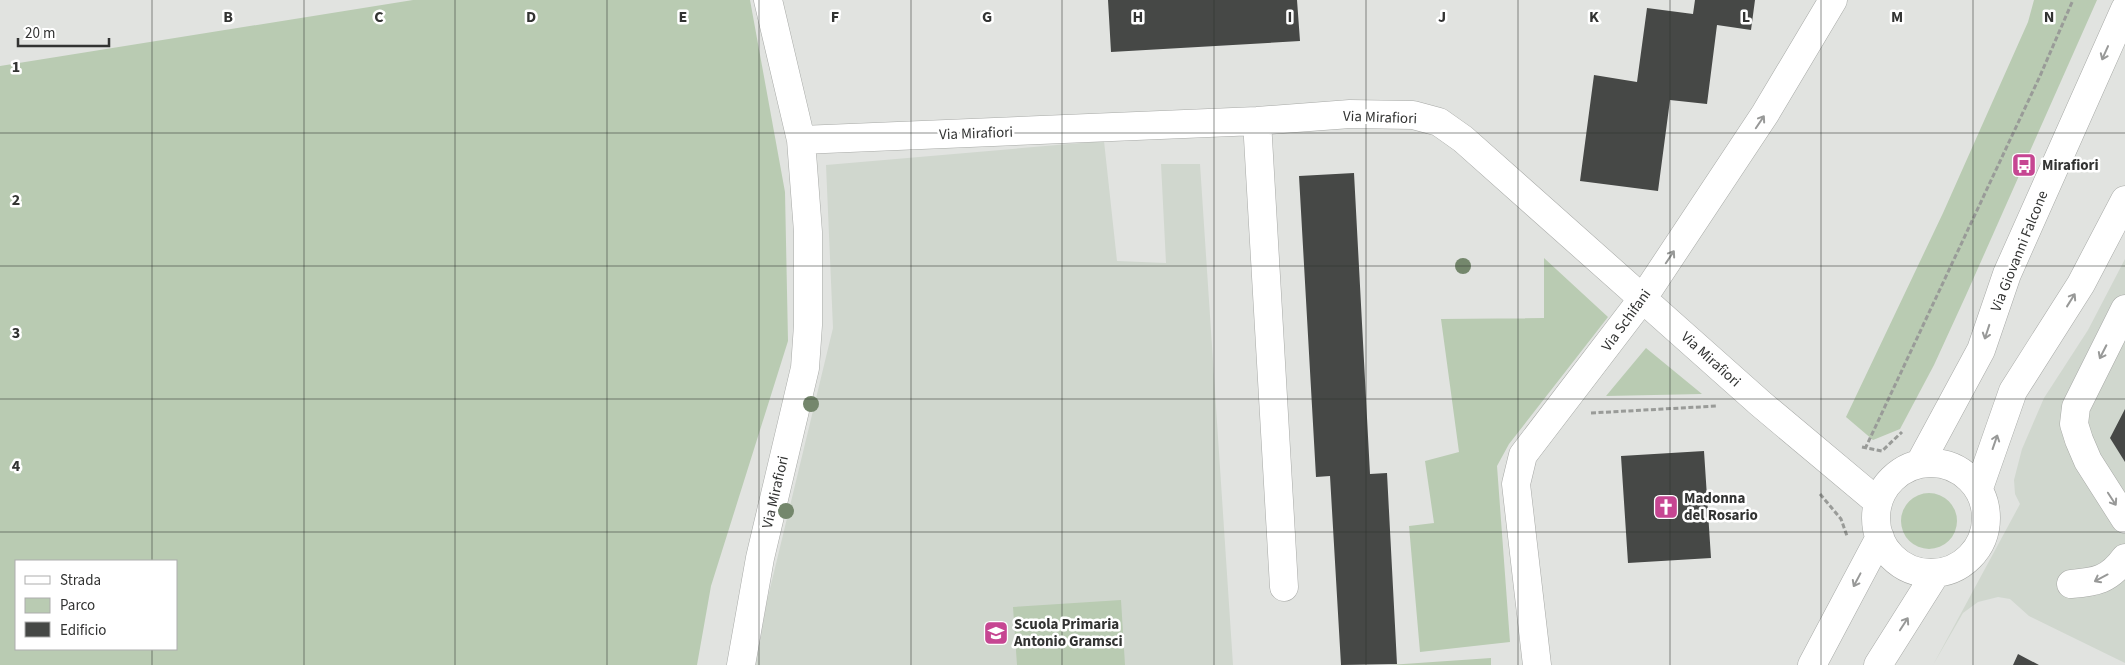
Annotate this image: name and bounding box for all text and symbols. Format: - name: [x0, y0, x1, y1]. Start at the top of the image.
- text: B: [223, 6, 233, 28]
- text: C: [374, 6, 384, 28]
- text: D: [526, 6, 536, 28]
- text: E: [679, 6, 687, 28]
- text: F: [831, 6, 839, 28]
- text: G: [982, 6, 992, 28]
- text: H: [1133, 6, 1143, 28]
- text: I: [1288, 6, 1292, 28]
- text: J: [1438, 6, 1446, 28]
- text: K: [1589, 6, 1599, 28]
- text: L: [1742, 6, 1750, 28]
- text: M: [1891, 6, 1903, 28]
- text: N: [2044, 6, 2054, 28]
- scale bar: [18, 15, 109, 47]
- text: 20 m: [25, 23, 55, 44]
- one-way arrow: [2099, 45, 2109, 60]
- text: 1: [12, 56, 20, 78]
- street label: Via Mirafiori: [1343, 106, 1417, 129]
- one-way arrow: [1755, 115, 1765, 129]
- street label: Via Mirafiori: [939, 122, 1013, 145]
- bus stop icon: Mirafiori: [2011, 152, 2037, 178]
- place label: Mirafiori: [2042, 155, 2099, 176]
- street label: Via Giovanni Falcone: [1986, 187, 2053, 315]
- text: 2: [12, 189, 20, 211]
- one-way arrow: [1665, 251, 1675, 265]
- street label: Via Schifani: [1597, 285, 1656, 356]
- one-way arrow: [2066, 293, 2076, 307]
- text: 3: [12, 322, 20, 344]
- one-way arrow: [1982, 324, 1991, 339]
- street label: Via Mirafiori: [1676, 327, 1745, 392]
- one-way arrow: [2098, 344, 2107, 359]
- one-way arrow: [1991, 435, 2000, 451]
- street label: Via Mirafiori: [757, 454, 794, 531]
- text: 4: [12, 455, 21, 477]
- place label: Madonna del Rosario: [1684, 488, 1758, 526]
- one-way arrow: [2107, 491, 2117, 505]
- church icon: Madonna del Rosario: [1653, 494, 1679, 520]
- legend: [15, 560, 178, 650]
- text: Strada: [60, 570, 101, 591]
- one-way arrow: [1852, 573, 1862, 588]
- one-way arrow: [2095, 574, 2109, 584]
- text: Parco: [60, 595, 95, 616]
- place label: Scuola Primaria Antonio Gramsci: [1013, 614, 1123, 652]
- one-way arrow: [1899, 617, 1909, 631]
- text: Edificio: [60, 620, 107, 641]
- school or university icon: Scuola Primaria Antonio Gramsci: [983, 620, 1009, 646]

